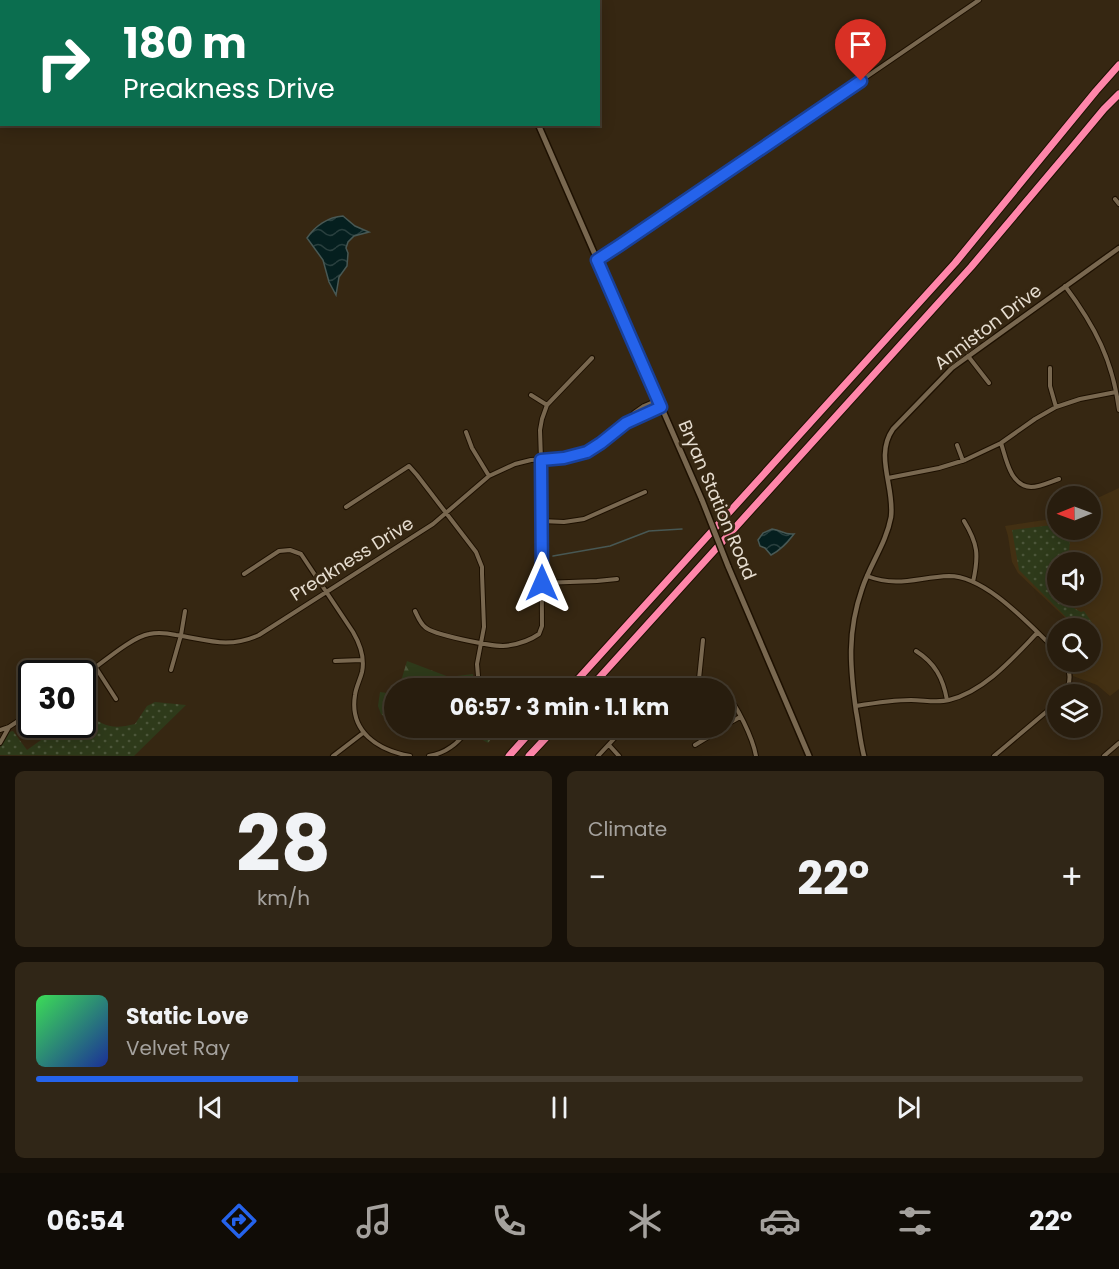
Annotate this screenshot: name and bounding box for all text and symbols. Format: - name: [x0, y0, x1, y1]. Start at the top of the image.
- text: 180 m: [123, 14, 247, 73]
- pin: [835, 19, 886, 81]
- icon: right: [24, 24, 102, 102]
- icon: arrive: [844, 28, 877, 61]
- text: Preakness Drive: [123, 70, 335, 107]
- street label: Anniston Drive: [929, 278, 1047, 375]
- street label: Bryan Station Road: [672, 416, 762, 584]
- north arrow: [1047, 486, 1101, 540]
- map controls: [1047, 486, 1101, 738]
- street label: Preakness Drive: [285, 511, 418, 607]
- position arrow: [510, 551, 574, 615]
- button: sound: [1047, 552, 1101, 606]
- button: search: [1047, 618, 1101, 672]
- speed limit sign: 30: [18, 660, 96, 738]
- button: layers: [1047, 684, 1101, 738]
- text: 06:57 · 3 min · 1.1 km: [450, 692, 669, 723]
- text: 28: [236, 789, 331, 898]
- text: Climate: [588, 815, 667, 843]
- text: 22°: [797, 847, 869, 910]
- text: −: [588, 854, 606, 901]
- text: +: [1060, 854, 1083, 901]
- text: km/h: [257, 884, 310, 912]
- text: Static Love: [126, 1001, 249, 1032]
- text: Velvet Ray: [126, 1034, 230, 1062]
- icon: previous: [194, 1091, 227, 1124]
- icon: pause: [543, 1091, 576, 1124]
- icon: next: [892, 1091, 925, 1124]
- icon: directions: [218, 1200, 260, 1242]
- icon: music: [353, 1200, 395, 1242]
- icon: phone: [488, 1200, 530, 1242]
- icon: climate: [624, 1200, 666, 1242]
- icon: car: [759, 1200, 801, 1242]
- icon: filters: [894, 1200, 936, 1242]
- text: 06:54: [47, 1202, 125, 1239]
- text: 22°: [1029, 1202, 1072, 1239]

